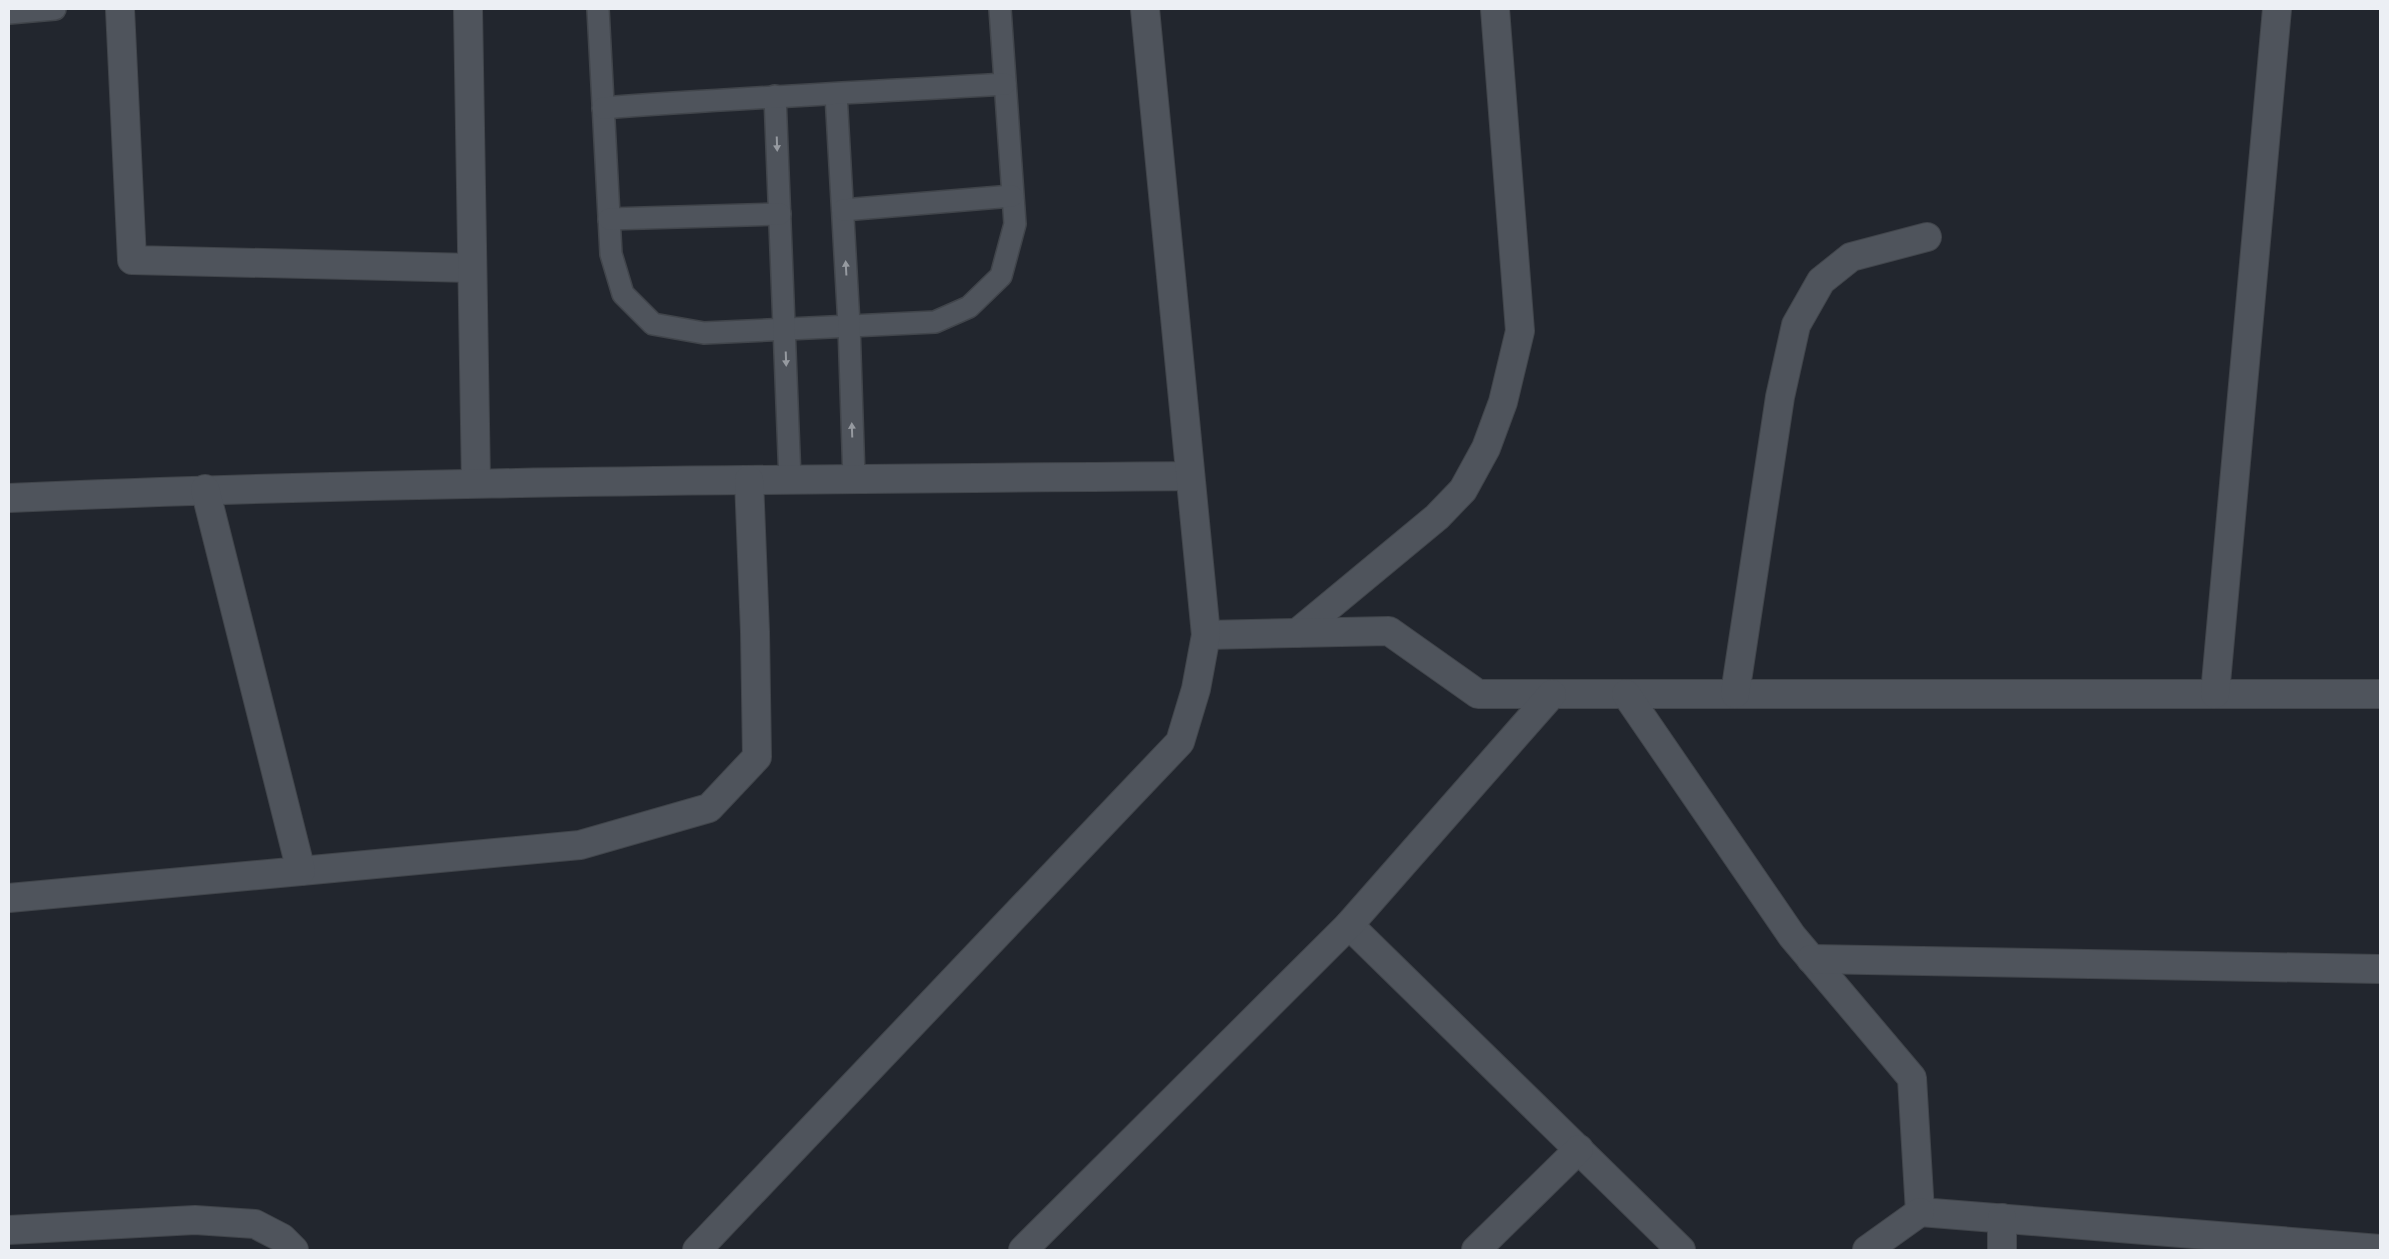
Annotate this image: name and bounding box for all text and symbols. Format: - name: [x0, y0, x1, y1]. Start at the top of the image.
- one-way arrow: [773, 137, 781, 153]
- one-way arrow: [841, 260, 849, 276]
- one-way arrow: [782, 352, 790, 368]
- one-way arrow: [848, 422, 856, 438]

